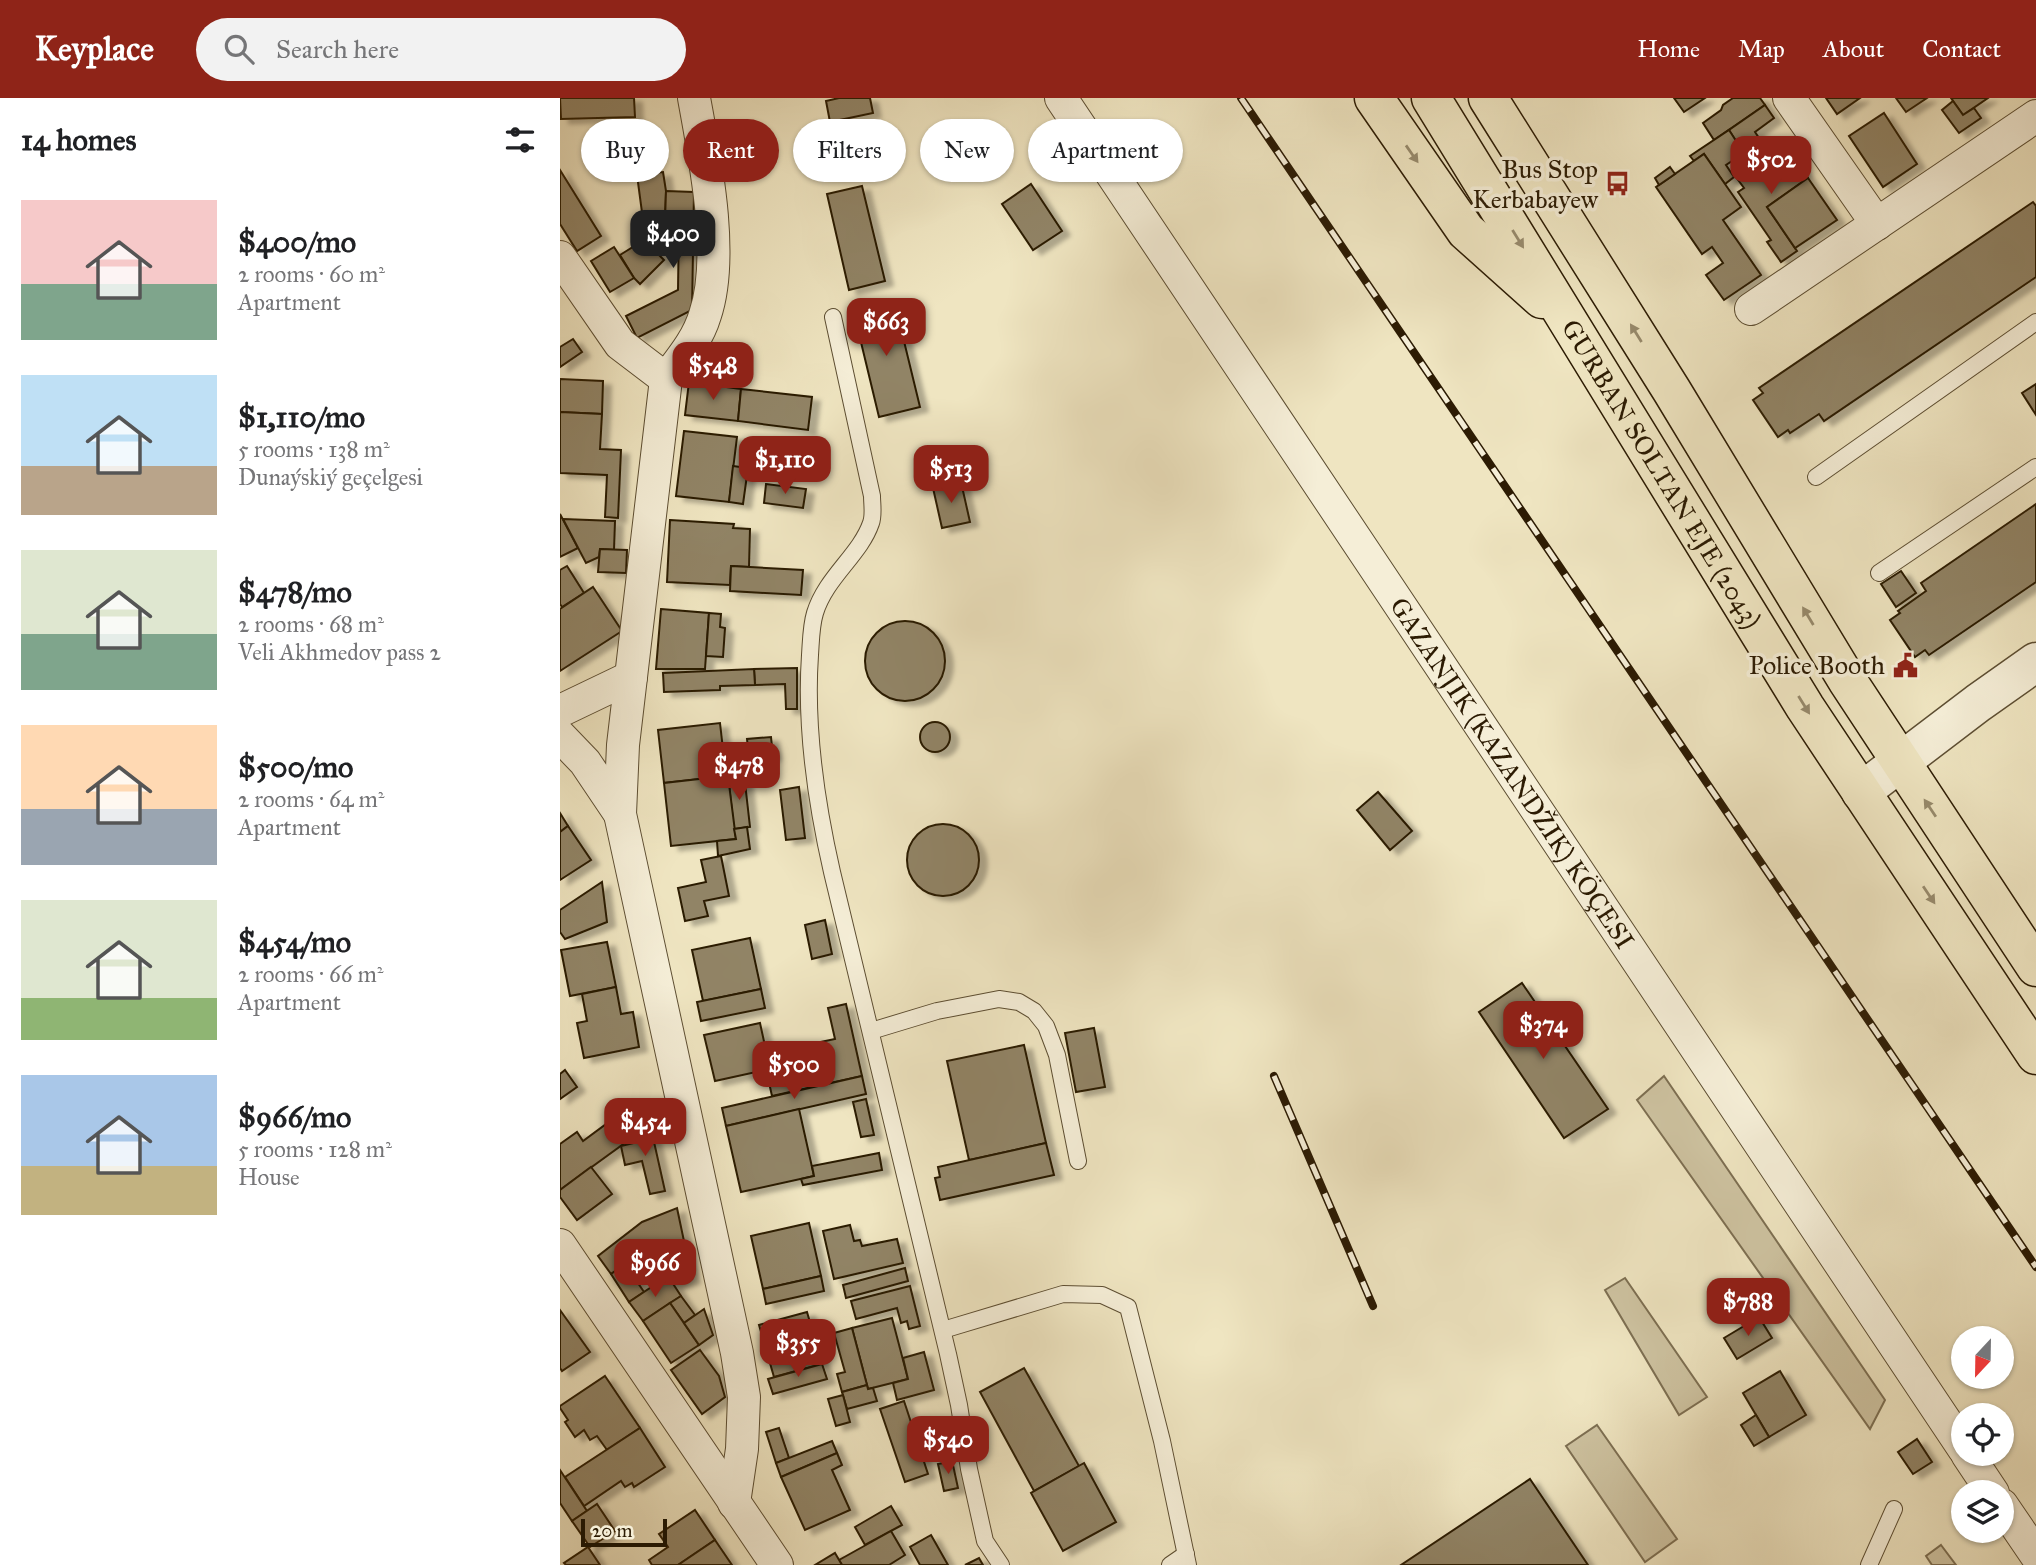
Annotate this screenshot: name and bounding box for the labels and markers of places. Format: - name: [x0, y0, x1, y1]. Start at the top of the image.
- pin: $502: [1730, 136, 1812, 196]
- place label: Bus Stop Kerbabayew: [1473, 153, 1599, 215]
- bus stop icon: Bus Stop Kerbabayew: [1604, 170, 1632, 198]
- pin: $400: [632, 211, 714, 270]
- pin: $663: [845, 299, 927, 358]
- pin: $548: [672, 342, 754, 402]
- pin: $1,110: [728, 436, 842, 496]
- pin: $513: [910, 446, 992, 505]
- place label: Police Booth: [1749, 649, 1886, 681]
- public building icon: Police Booth: [1891, 651, 1919, 679]
- pin: $478: [698, 742, 780, 802]
- pin: $374: [1502, 1002, 1584, 1061]
- pin: $500: [753, 1042, 835, 1101]
- pin: $454: [604, 1098, 686, 1158]
- pin: $966: [614, 1240, 696, 1299]
- pin: $788: [1707, 1278, 1789, 1338]
- pin: $355: [757, 1320, 839, 1379]
- pin: $540: [907, 1416, 989, 1476]

